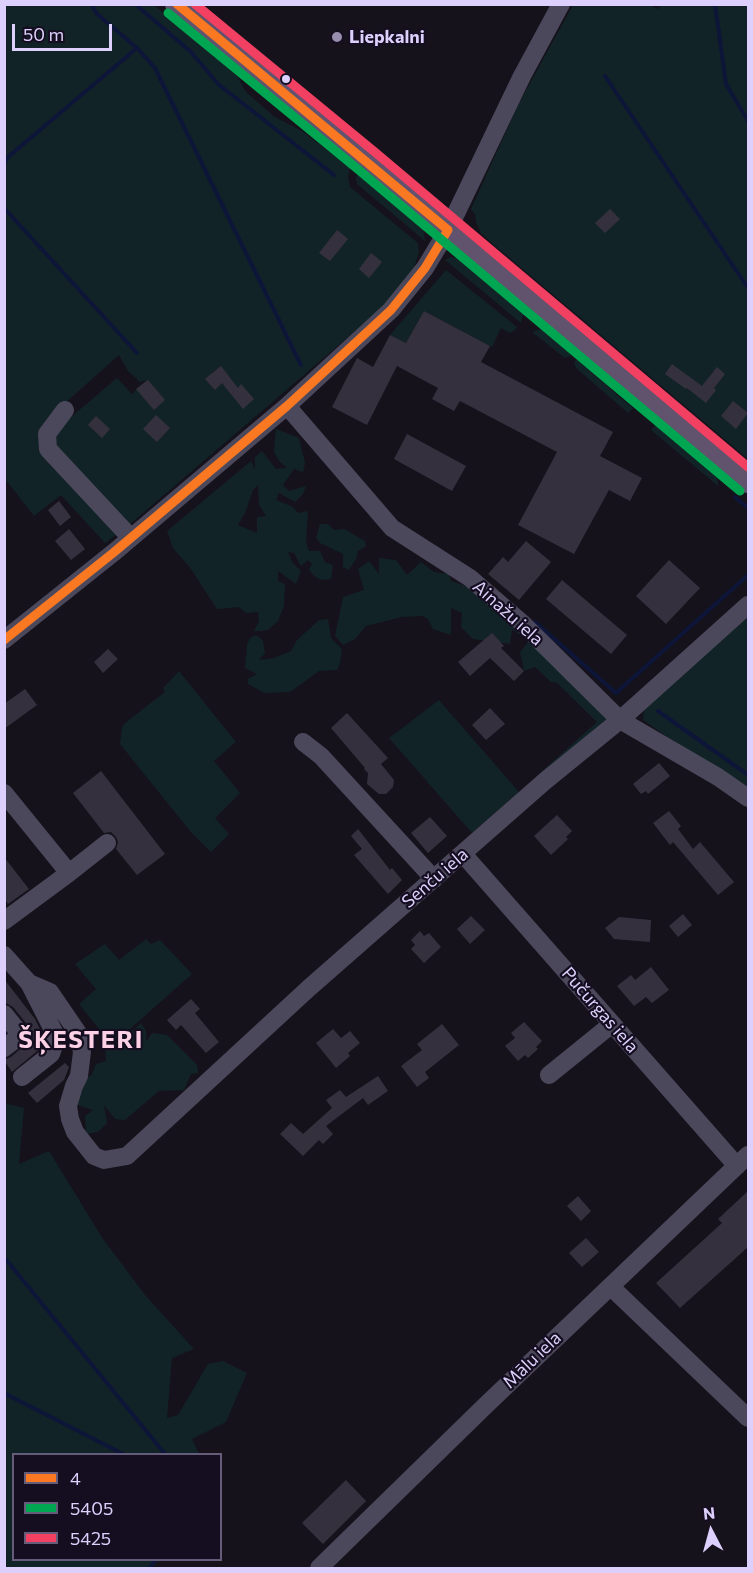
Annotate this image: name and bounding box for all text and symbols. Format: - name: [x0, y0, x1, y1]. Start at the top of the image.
- scale bar: [15, 12, 116, 50]
- text: 50 m: [23, 23, 64, 45]
- place label: Liepkalni: [349, 26, 425, 48]
- marker: Liepkalni: [330, 30, 344, 44]
- unlabelled marker: [280, 73, 292, 85]
- street label: Ainažu iela: [468, 576, 548, 650]
- street label: Senču iela: [397, 843, 473, 913]
- street label: Pučurgas iela: [557, 963, 643, 1057]
- district label: ŠĶESTERI: [18, 1026, 144, 1054]
- street label: Mālu iela: [498, 1327, 566, 1393]
- legend: [12, 1453, 222, 1561]
- text: 4: [70, 1467, 81, 1489]
- text: 5405: [70, 1497, 113, 1519]
- north arrow: [681, 1501, 741, 1561]
- text: N: [702, 1503, 716, 1523]
- text: 5425: [70, 1527, 111, 1549]

